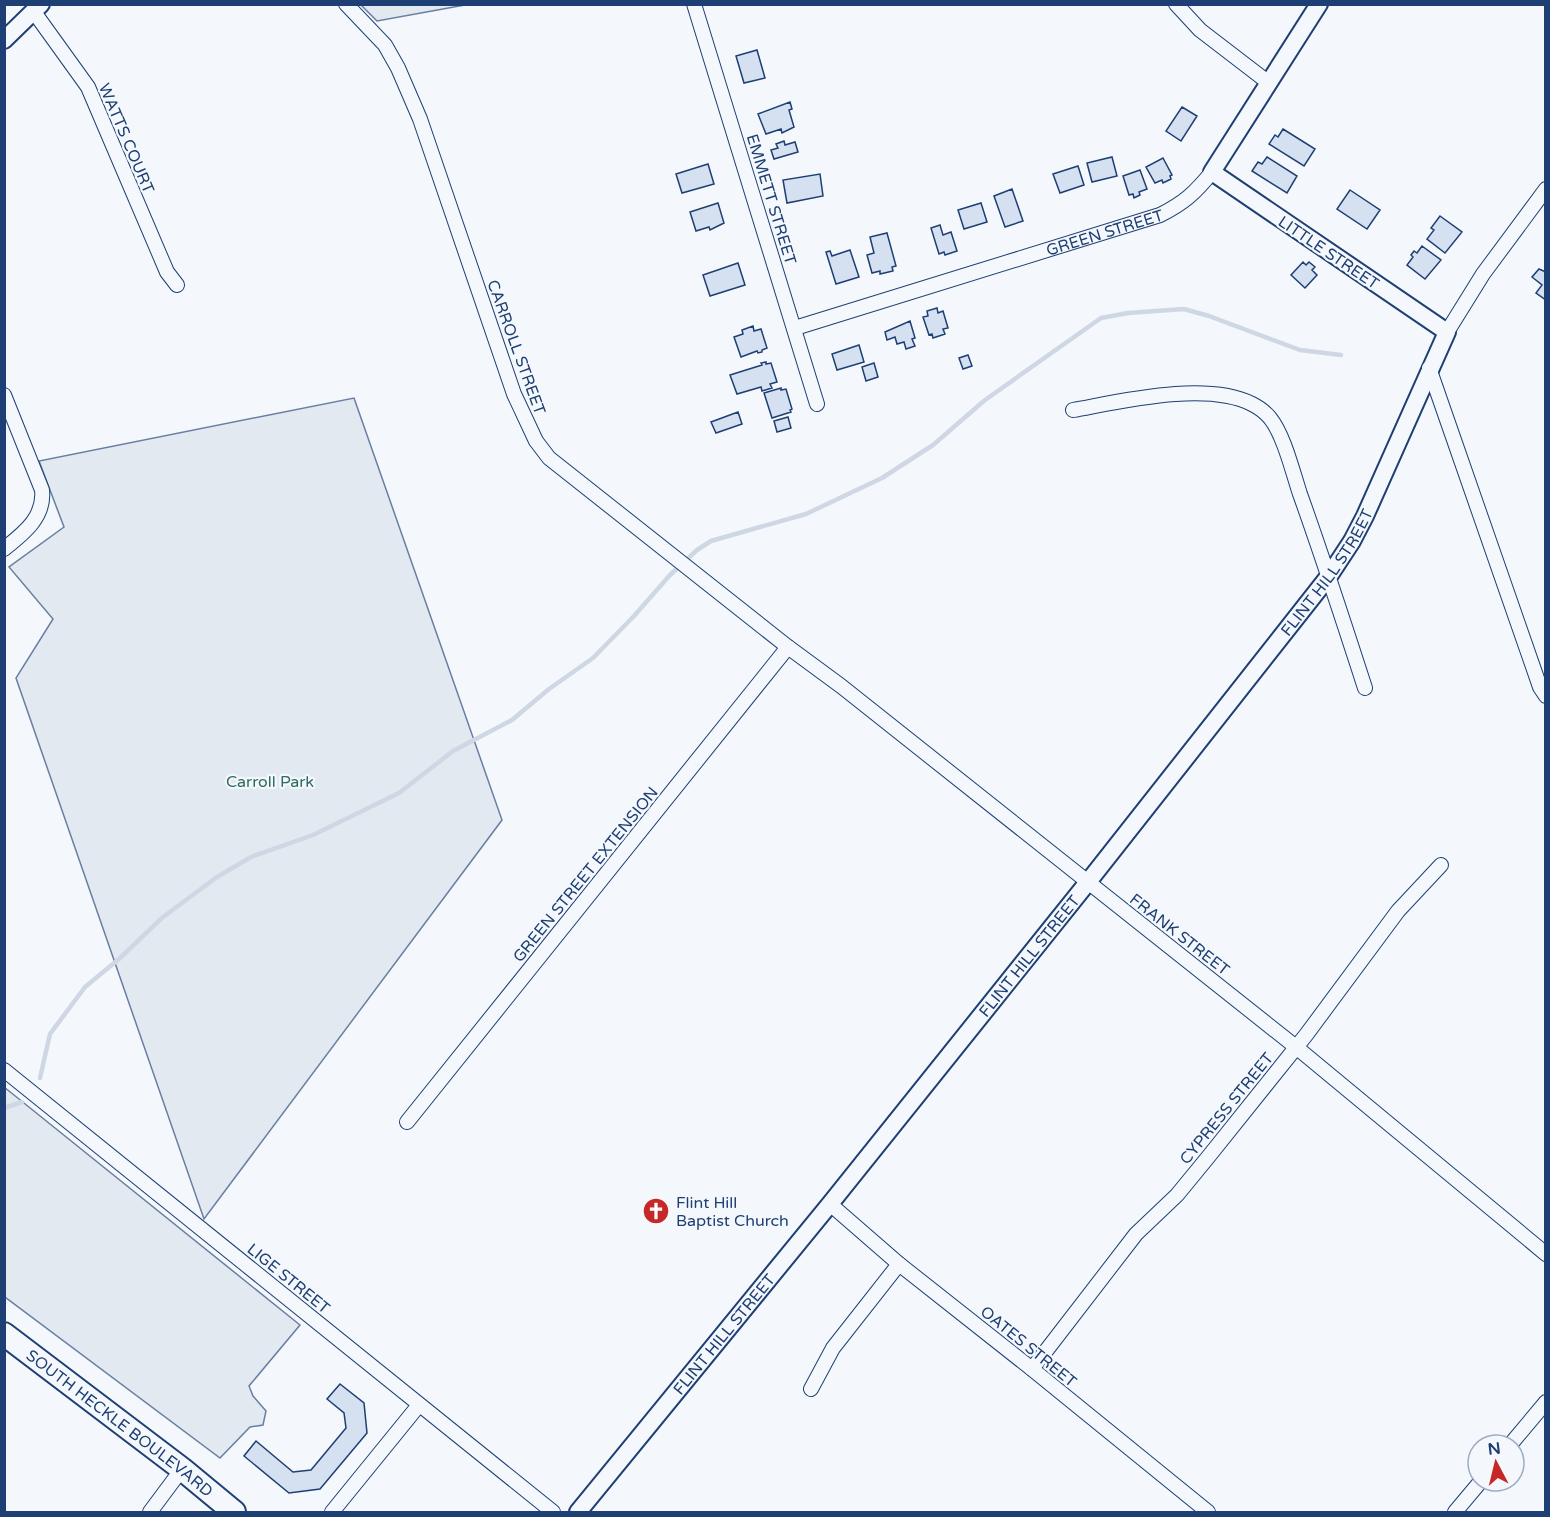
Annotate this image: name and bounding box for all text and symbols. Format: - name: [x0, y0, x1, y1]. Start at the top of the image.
- street label: WATTS COURT: [94, 80, 158, 197]
- street label: EMMETT STREET: [742, 132, 800, 267]
- street label: GREEN STREET: [1044, 206, 1166, 261]
- street label: LITTLE STREET: [1274, 212, 1383, 294]
- street label: CARROLL STREET: [482, 277, 550, 418]
- street label: FLINT HILL STREET: [1277, 506, 1378, 640]
- park label: Carroll Park: [226, 772, 314, 792]
- street label: GREEN STREET EXTENSION: [509, 783, 663, 966]
- street label: FRANK STREET: [1125, 890, 1234, 980]
- street label: FLINT HILL STREET: [975, 891, 1085, 1021]
- street label: CYPRESS STREET: [1176, 1048, 1278, 1169]
- place label: Flint Hill Baptist Church: [676, 1193, 789, 1231]
- church icon: Flint Hill Baptist Church: [641, 1196, 671, 1226]
- street label: LIGE STREET: [243, 1239, 334, 1318]
- street label: FLINT HILL STREET: [669, 1270, 780, 1399]
- street label: OATES STREET: [976, 1302, 1081, 1392]
- street label: SOUTH HECKLE BOULEVARD: [22, 1346, 217, 1501]
- north arrow: [1466, 1433, 1526, 1493]
- text: N: [1487, 1438, 1502, 1460]

